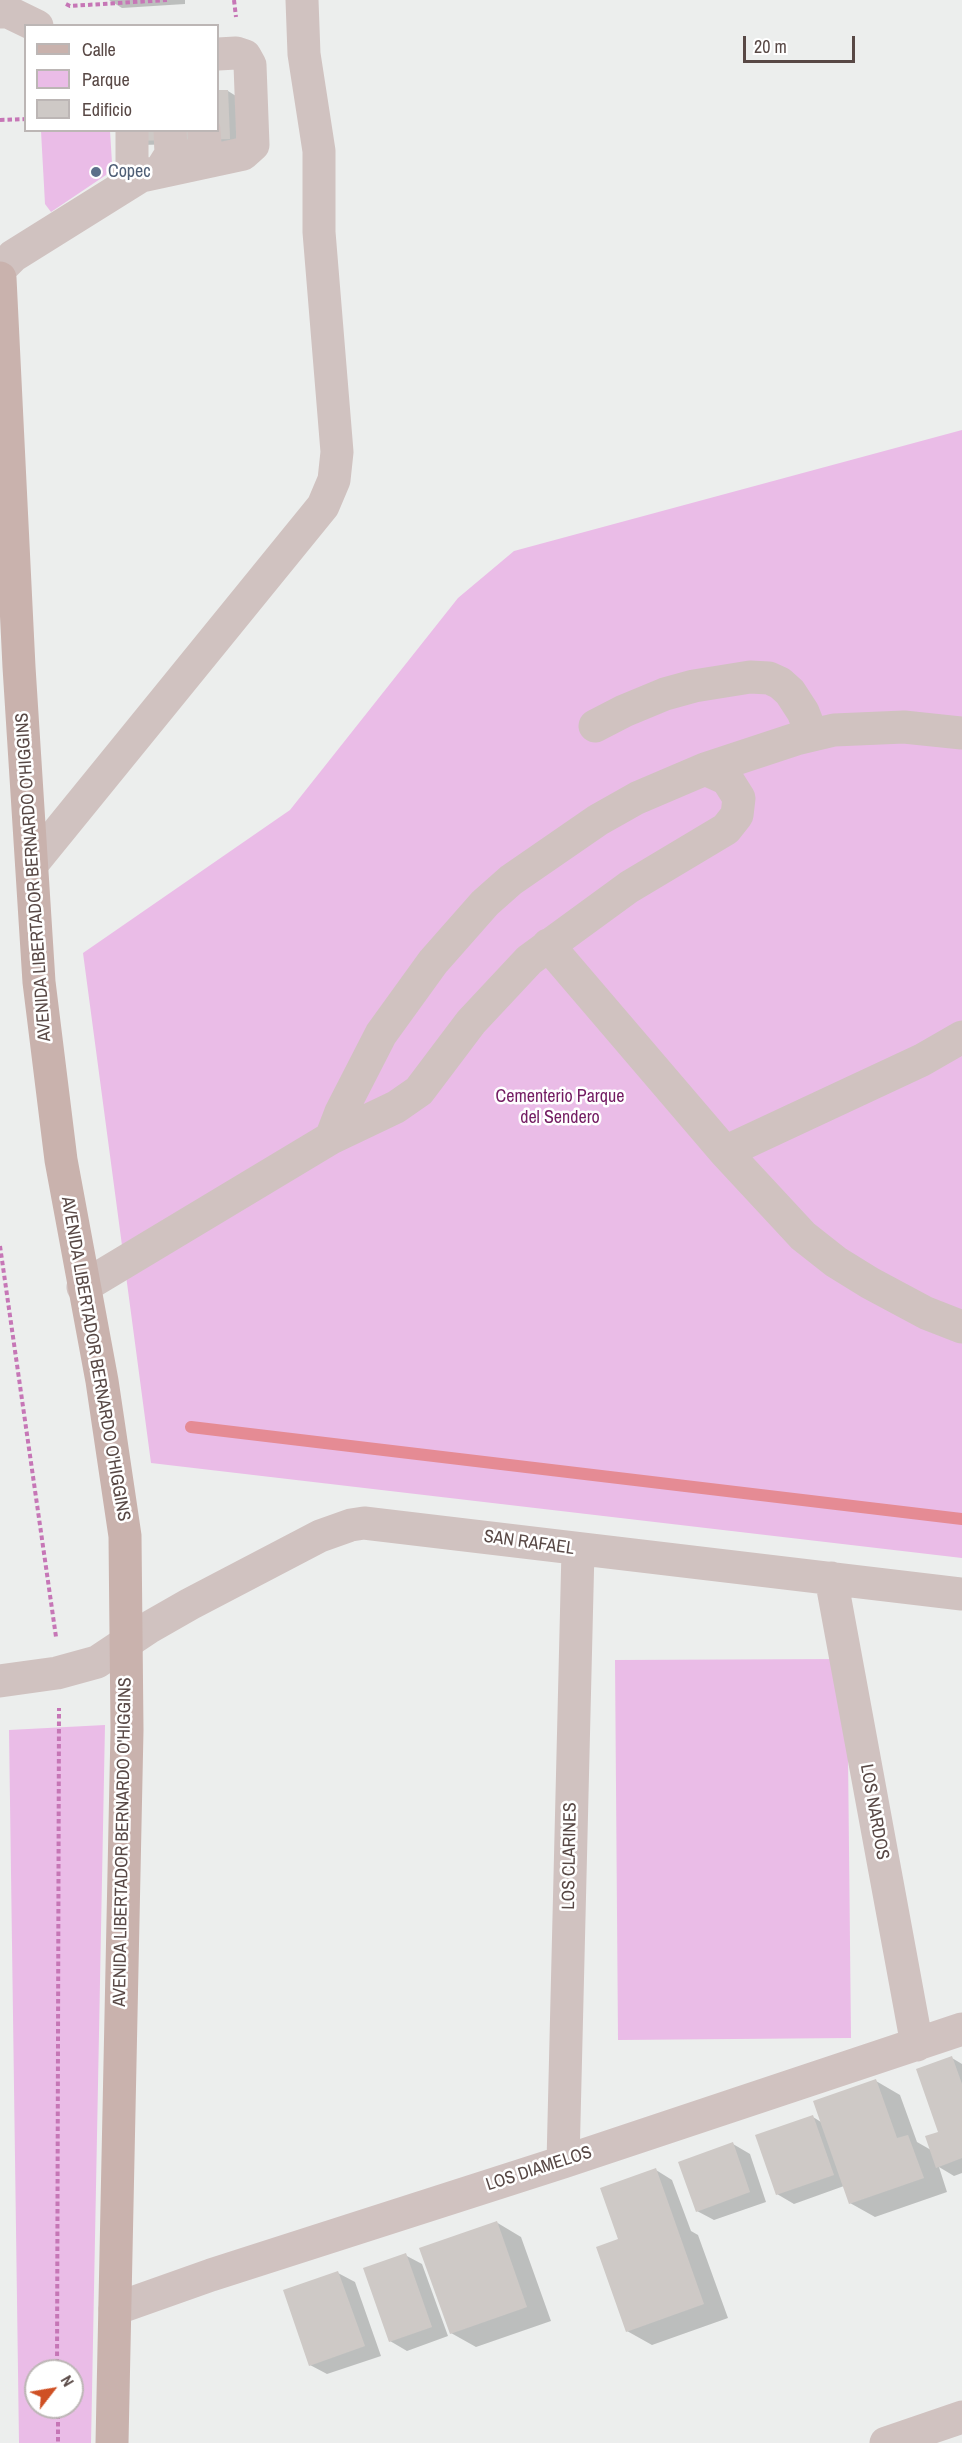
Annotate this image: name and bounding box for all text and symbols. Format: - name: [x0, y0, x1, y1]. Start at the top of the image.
- legend: [24, 24, 219, 132]
- scale bar: [746, 24, 858, 62]
- text: 20 m: [754, 34, 787, 59]
- text: Calle: [82, 37, 116, 62]
- text: Parque: [82, 67, 130, 92]
- text: Edificio: [82, 97, 132, 122]
- place label: Copec: [108, 161, 151, 183]
- marker: Copec: [89, 165, 103, 179]
- street label: AVENIDA LIBERTADOR BERNARDO O'HIGGINS: [12, 712, 56, 1042]
- park label: Cementerio Parque del Sendero: [496, 1086, 624, 1128]
- street label: AVENIDA LIBERTADOR BERNARDO O'HIGGINS: [56, 1195, 134, 1523]
- street label: SAN RAFAEL: [482, 1526, 576, 1560]
- street label: AVENIDA LIBERTADOR BERNARDO O'HIGGINS: [109, 1677, 137, 2007]
- street label: LOS NARDOS: [855, 1762, 893, 1862]
- street label: LOS CLARINES: [558, 1802, 582, 1910]
- street label: LOS DIAMELOS: [483, 2142, 595, 2196]
- north arrow: [24, 2359, 84, 2419]
- text: N: [56, 2371, 80, 2390]

